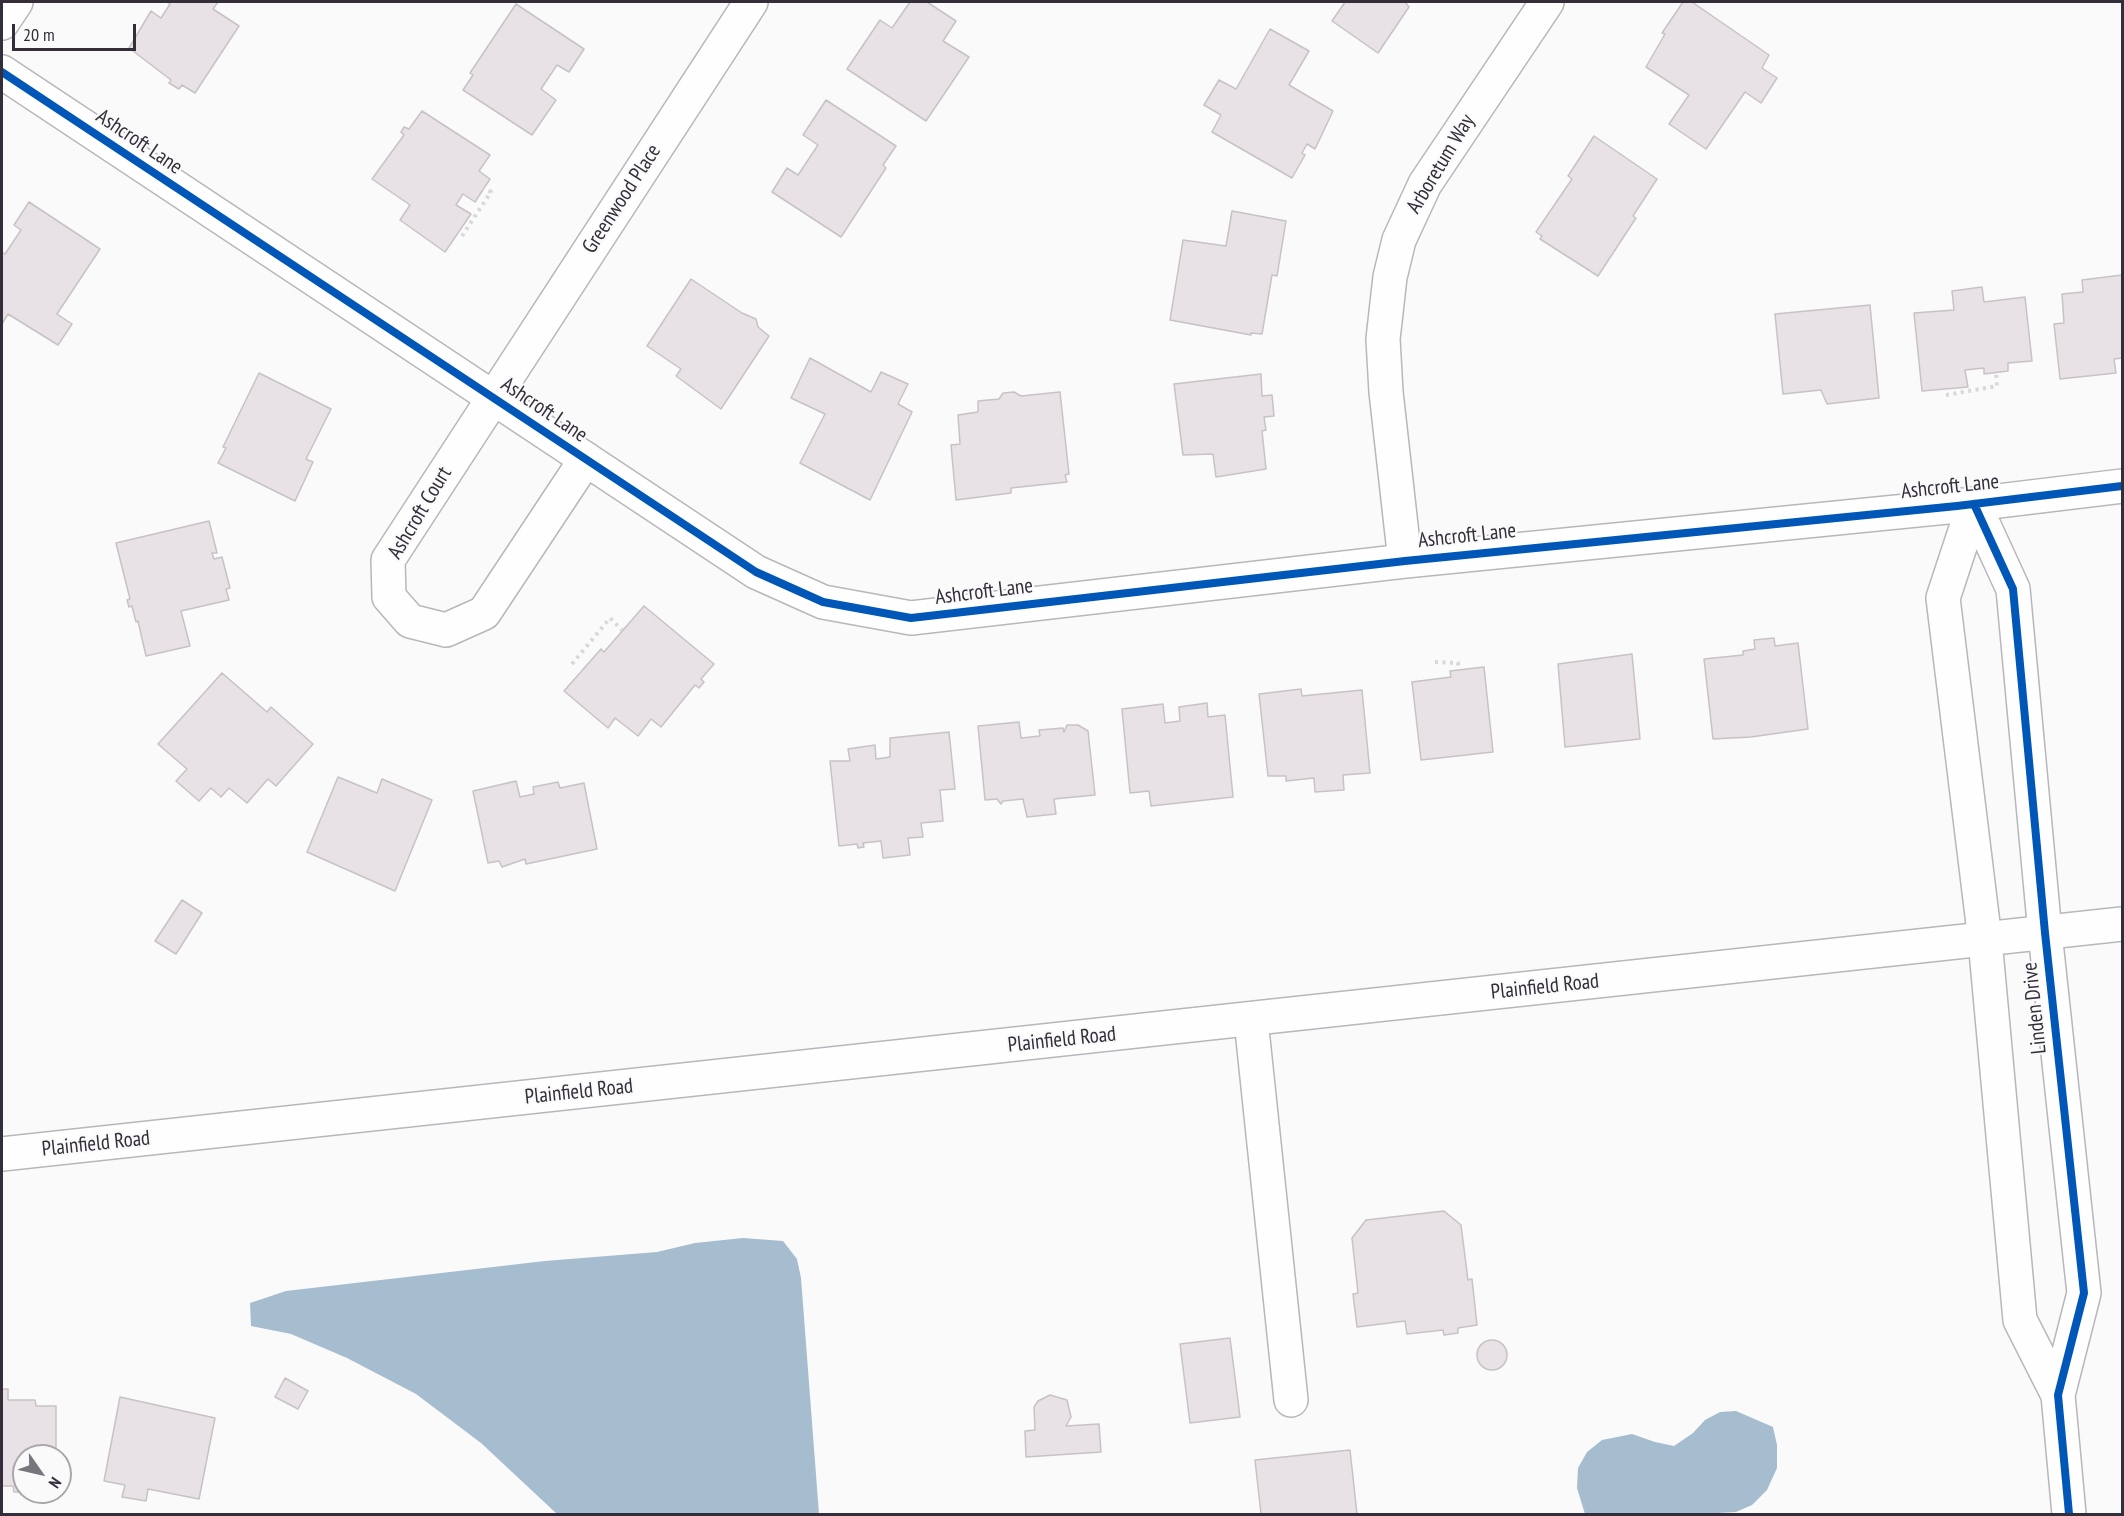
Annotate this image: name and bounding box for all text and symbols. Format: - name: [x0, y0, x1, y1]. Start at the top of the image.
- scale bar: [15, 12, 140, 50]
- text: 20 m: [23, 23, 55, 46]
- street label: Ashcroft Lane: [91, 104, 187, 180]
- street label: Arboretum Way: [1402, 110, 1480, 218]
- street label: Greenwood Place: [577, 140, 667, 258]
- street label: Ashcroft Lane: [496, 372, 592, 448]
- street label: Ashcroft Court: [383, 462, 457, 564]
- street label: Ashcroft Lane: [1900, 469, 2000, 505]
- street label: Ashcroft Lane: [1417, 518, 1517, 554]
- street label: Ashcroft Lane: [934, 573, 1034, 611]
- street label: Linden Drive: [2018, 961, 2052, 1055]
- street label: Plainfield Road: [1490, 969, 1600, 1005]
- street label: Plainfield Road: [1007, 1022, 1117, 1058]
- street label: Plainfield Road: [524, 1074, 634, 1110]
- street label: Plainfield Road: [41, 1126, 151, 1162]
- north arrow: [12, 1444, 72, 1504]
- text: N: [45, 1474, 66, 1492]

